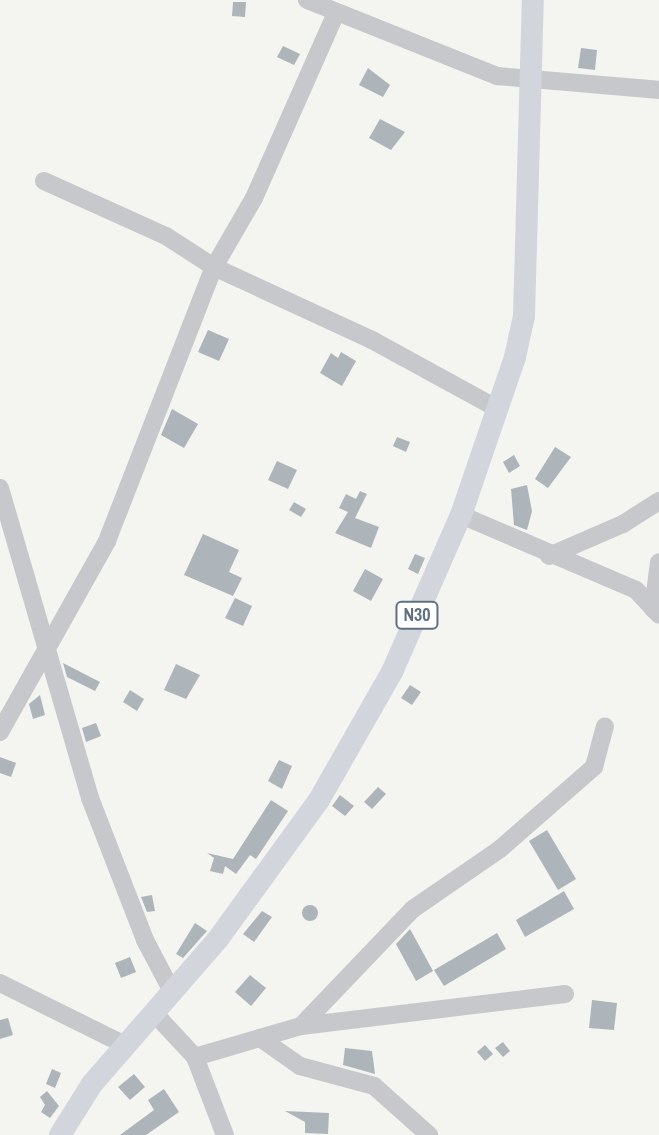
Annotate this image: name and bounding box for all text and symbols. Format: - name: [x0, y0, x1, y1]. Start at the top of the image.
- road number: N30: [395, 601, 439, 629]

